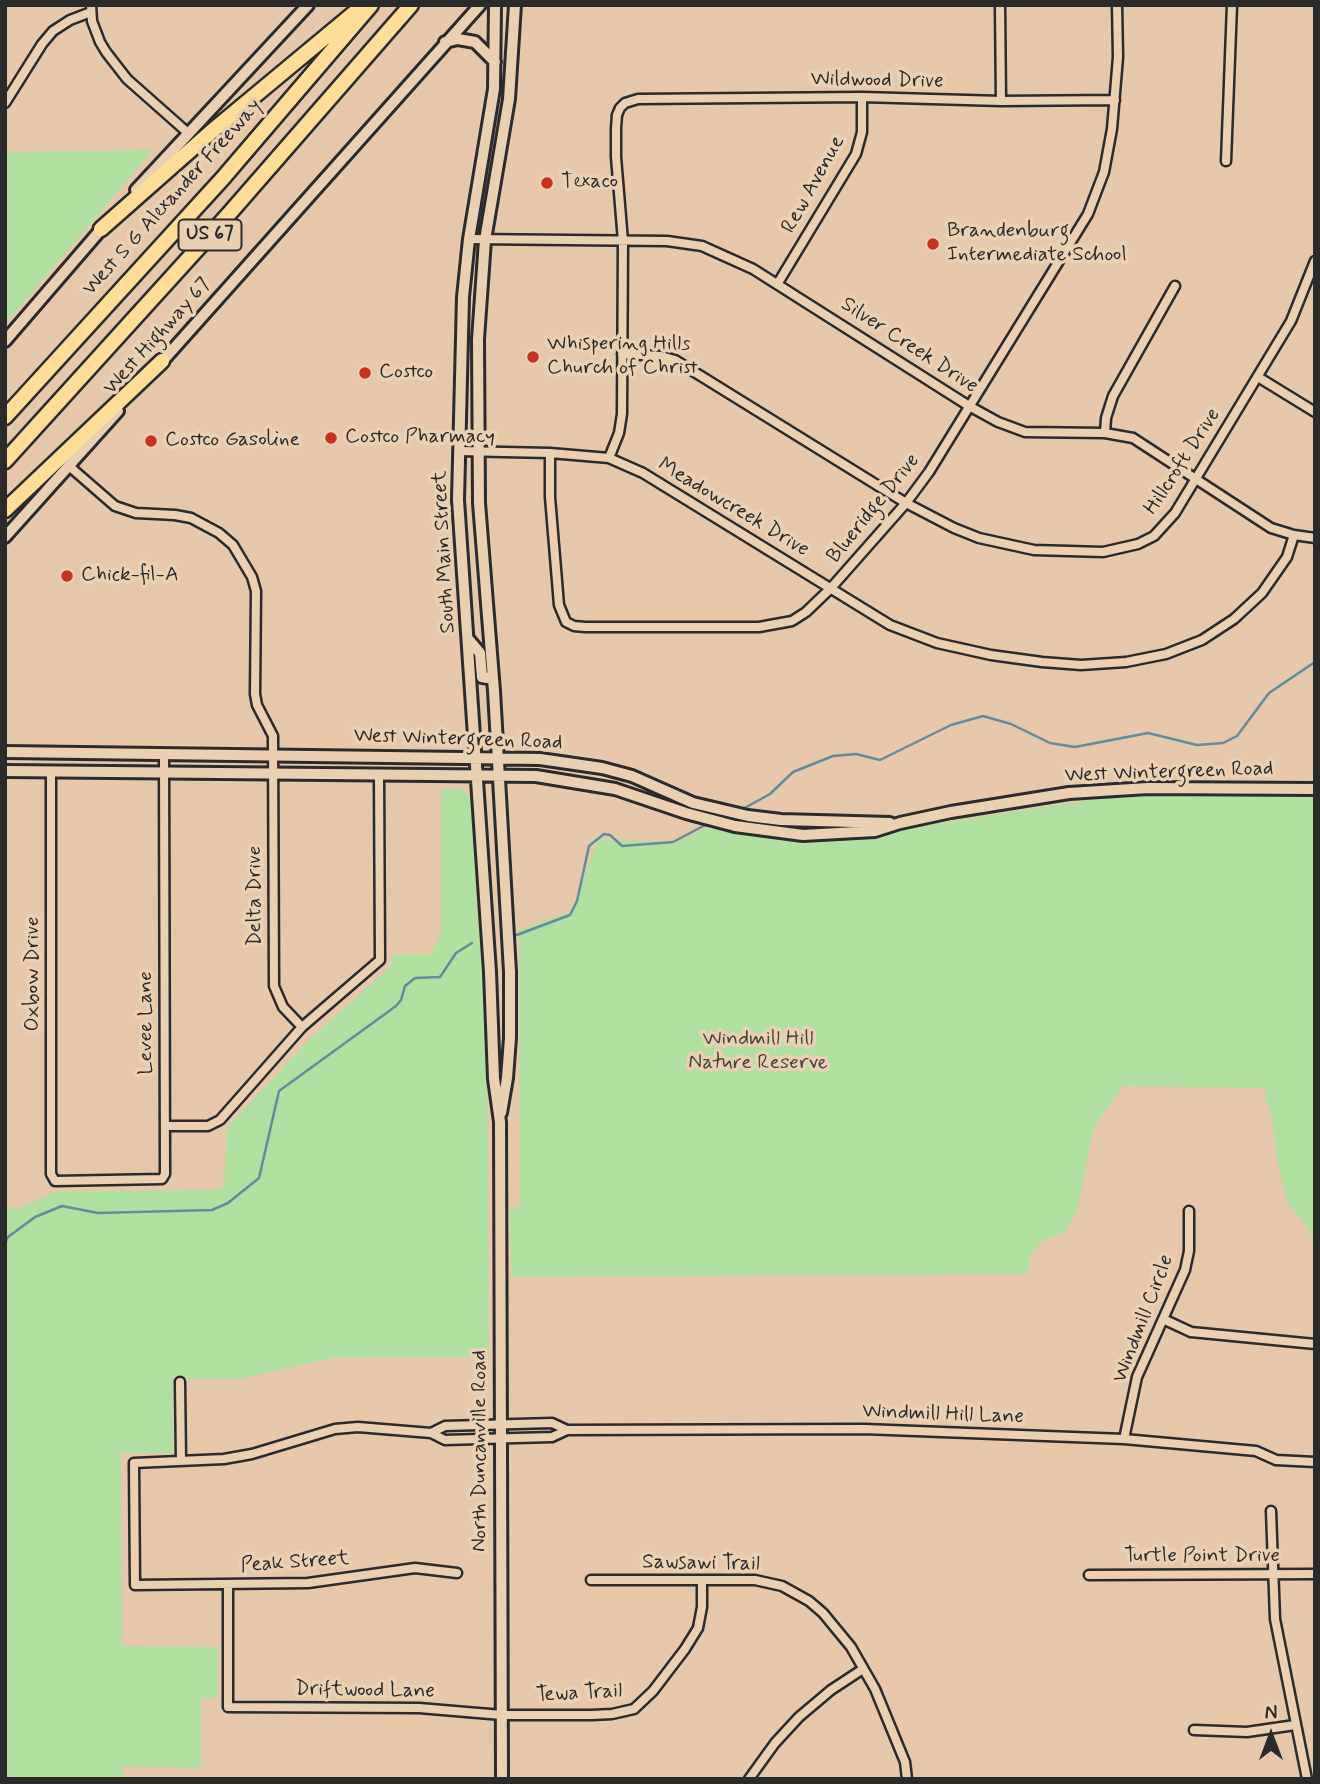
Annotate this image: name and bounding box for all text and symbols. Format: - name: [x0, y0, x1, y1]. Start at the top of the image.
- street label: Wildwood Drive: [810, 67, 944, 95]
- street label: West S G Alexander Freeway: [78, 95, 268, 301]
- street label: Rew Avenue: [777, 132, 851, 238]
- place label: Texaco: [561, 170, 618, 196]
- marker: Texaco: [539, 175, 555, 191]
- road number: US 67: [178, 219, 242, 250]
- place label: Brandenburg Intermediate School: [947, 219, 1127, 269]
- marker: Brandenburg Intermediate School: [925, 236, 941, 252]
- street label: West Highway 67: [99, 273, 217, 401]
- street label: Silver Creek Drive: [836, 292, 982, 400]
- place label: Whispering Hills Church of Christ: [547, 332, 698, 382]
- marker: Whispering Hills Church of Christ: [525, 349, 541, 365]
- place label: Costco: [379, 360, 433, 386]
- marker: Costco: [357, 365, 373, 381]
- street label: Hillcroft Drive: [1139, 404, 1227, 520]
- place label: Costco Pharmacy: [345, 425, 495, 451]
- place label: Costco Gasoline: [165, 428, 300, 454]
- marker: Costco Pharmacy: [323, 430, 339, 446]
- marker: Costco Gasoline: [143, 433, 159, 449]
- street label: Blueridge Drive: [822, 449, 926, 569]
- street label: Meadowcreek Drive: [653, 453, 813, 563]
- street label: South Main Street: [428, 470, 462, 634]
- place label: Chick-fil-A: [81, 563, 179, 589]
- marker: Chick-fil-A: [59, 568, 75, 584]
- street label: West Wintergreen Road: [353, 724, 563, 756]
- street label: West Wintergreen Road: [1064, 757, 1274, 789]
- street label: Delta Drive: [243, 846, 269, 946]
- street label: Oxbow Drive: [21, 916, 47, 1032]
- street label: Levee Lane: [134, 971, 160, 1075]
- park label: Windmill Hill Nature Reserve: [688, 1027, 828, 1077]
- street label: Windmill Circle: [1108, 1251, 1180, 1387]
- street label: North Duncanville Road: [468, 1350, 494, 1552]
- street label: Windmill Hill Lane: [862, 1400, 1024, 1430]
- street label: Turtle Point Drive: [1124, 1544, 1280, 1570]
- street label: Peak Street: [240, 1547, 350, 1579]
- street label: Sawsawi Trail: [642, 1550, 760, 1578]
- street label: Driftwood Lane: [295, 1677, 435, 1705]
- street label: Tewa Trail: [535, 1679, 623, 1709]
- north arrow: [1236, 1700, 1306, 1770]
- text: N: [1265, 1701, 1277, 1726]

